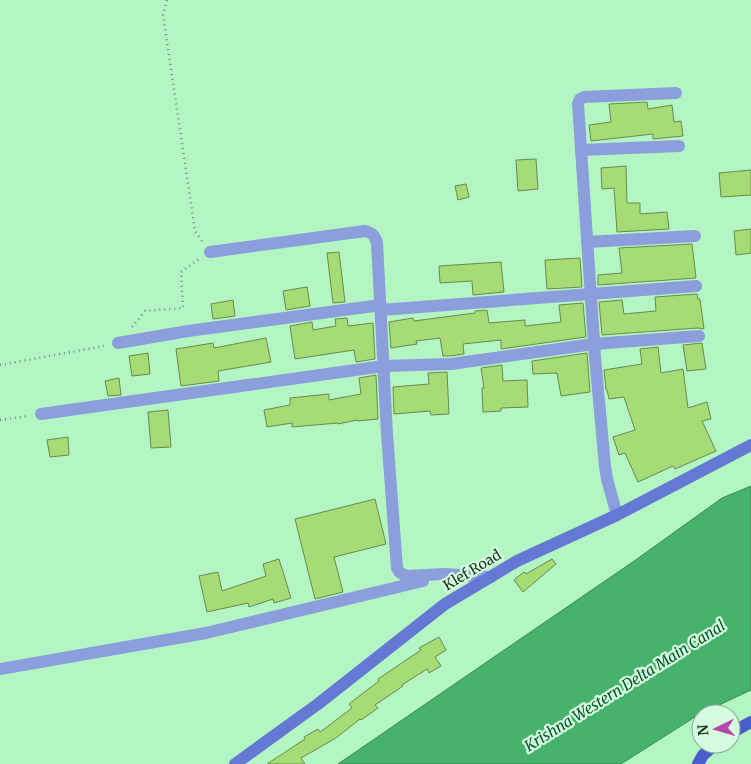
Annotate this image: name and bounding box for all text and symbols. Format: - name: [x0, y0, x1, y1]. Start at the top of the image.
- street label: Klef Road: [440, 545, 505, 594]
- water label: Krishna Western Delta Main Canal: [520, 616, 729, 756]
- north arrow: [691, 704, 741, 754]
- text: N: [694, 724, 712, 736]

